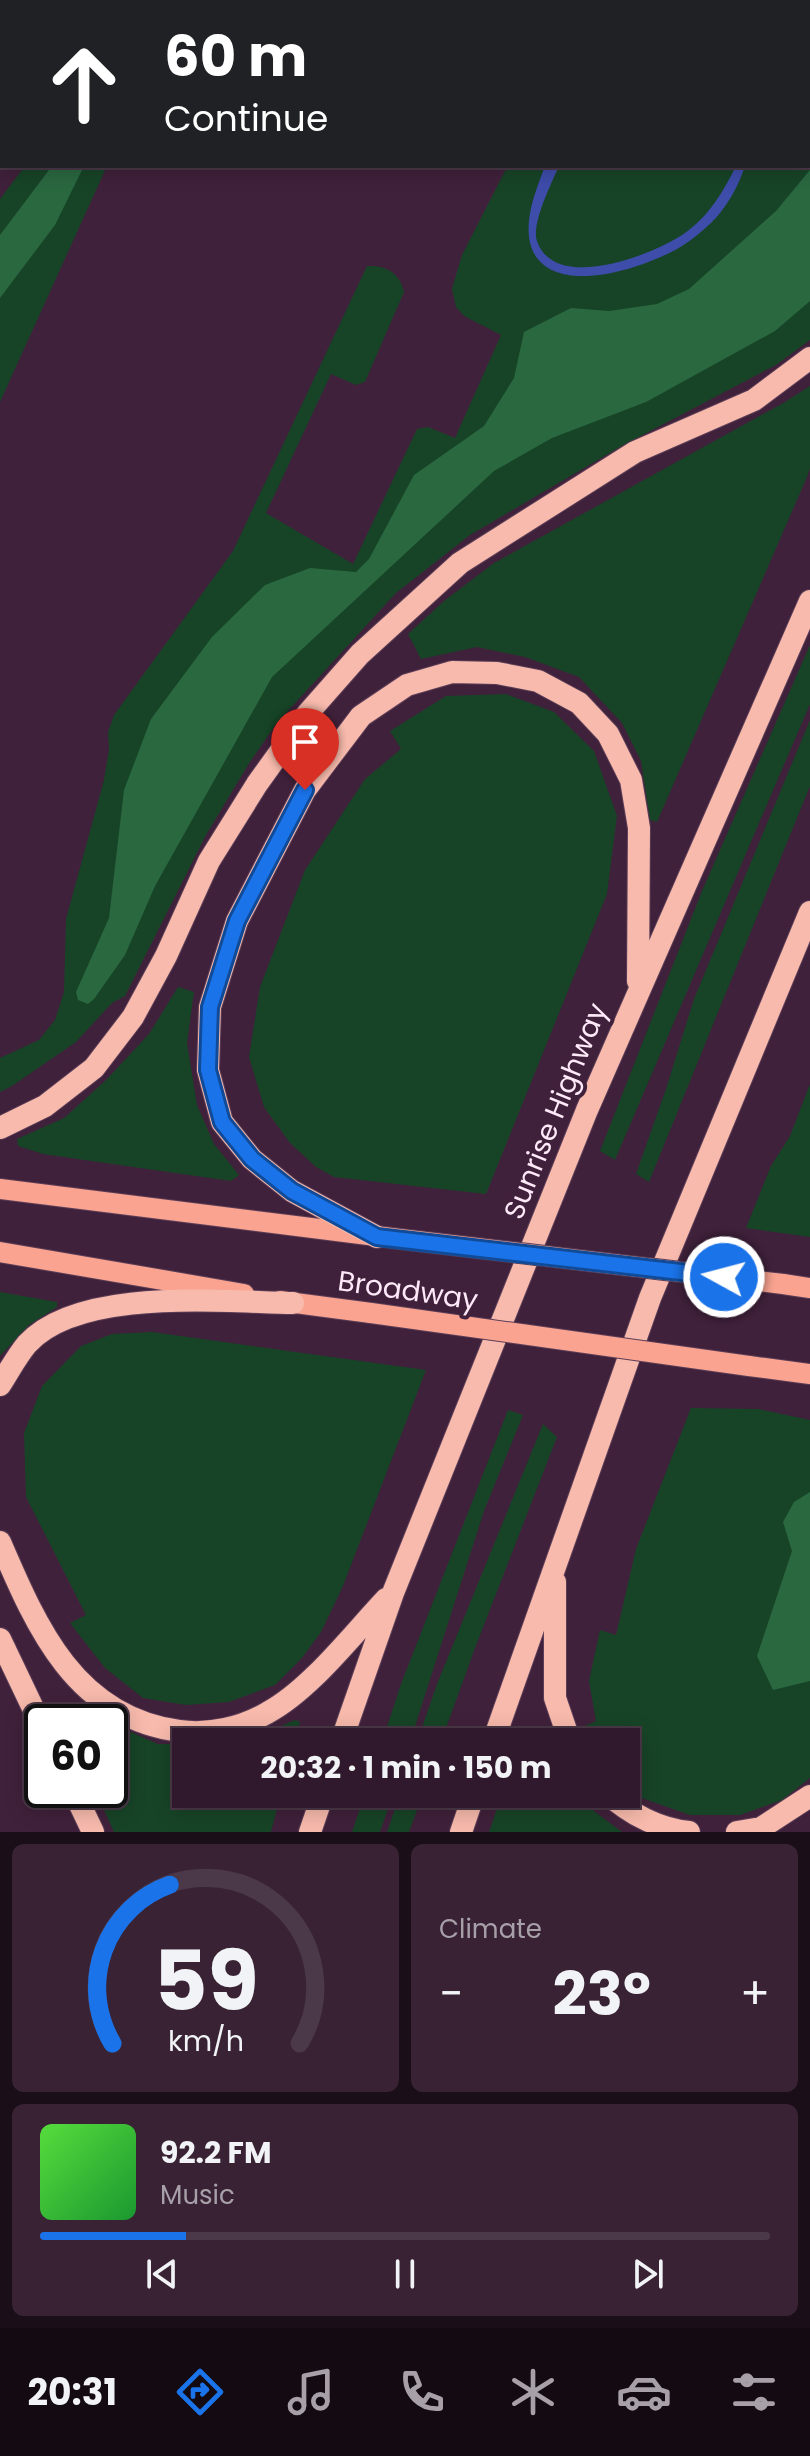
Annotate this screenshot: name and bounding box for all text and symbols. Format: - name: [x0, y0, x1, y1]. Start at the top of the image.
- text: 60 m: [164, 17, 307, 96]
- icon: ahead: [32, 32, 136, 136]
- text: Continue: [164, 93, 328, 144]
- pin: [271, 708, 339, 790]
- icon: arrive: [283, 720, 327, 764]
- street label: Sunrise Highway: [494, 997, 617, 1225]
- position arrow: [682, 1235, 766, 1319]
- street label: Broadway: [335, 1261, 481, 1320]
- speed limit sign: 60: [24, 1704, 128, 1808]
- text: 20:32 · 1 min · 150 m: [261, 1746, 551, 1789]
- text: Climate: [439, 1911, 542, 1947]
- text: 59: [153, 1923, 258, 2039]
- text: 23°: [552, 1952, 651, 2036]
- text: −: [439, 1963, 463, 2024]
- text: +: [740, 1963, 770, 2024]
- text: km/h: [167, 2021, 244, 2061]
- text: 92.2 FM: [160, 2131, 271, 2174]
- text: Music: [160, 2177, 235, 2213]
- icon: previous: [140, 2252, 184, 2296]
- icon: pause: [383, 2252, 427, 2296]
- icon: next: [626, 2252, 670, 2296]
- icon: directions: [172, 2364, 228, 2420]
- icon: music: [283, 2364, 339, 2420]
- icon: phone: [394, 2364, 450, 2420]
- icon: climate: [505, 2364, 561, 2420]
- icon: car: [616, 2364, 672, 2420]
- icon: filters: [726, 2364, 782, 2420]
- text: 20:31: [27, 2367, 117, 2418]

